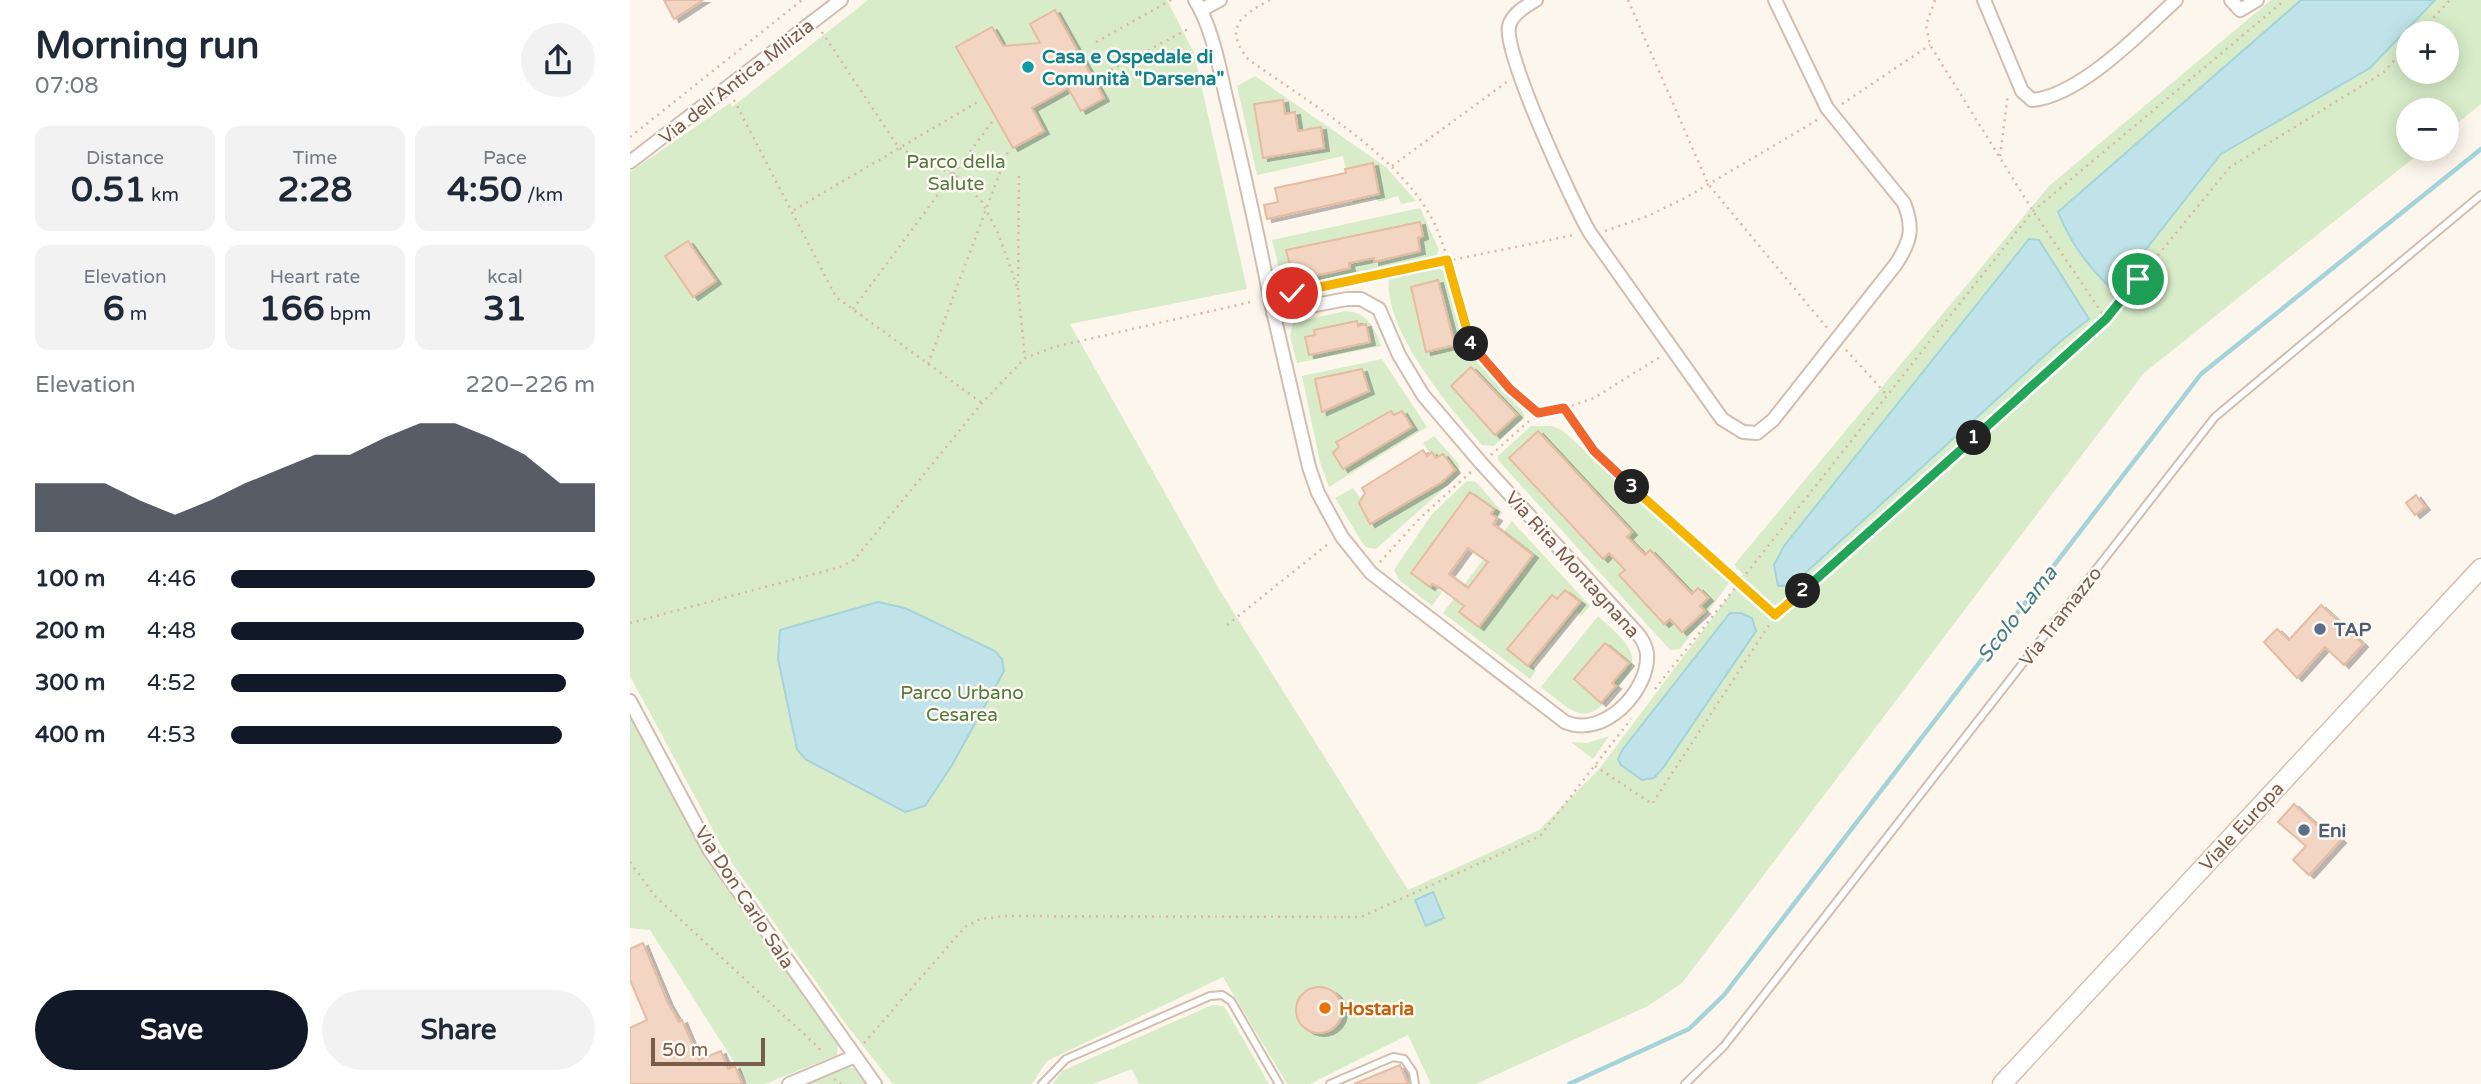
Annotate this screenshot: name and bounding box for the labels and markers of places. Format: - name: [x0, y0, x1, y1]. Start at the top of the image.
- place label: Casa e Ospedale di Comunità "Darsena": [1042, 46, 1225, 90]
- marker: Casa e Ospedale di Comunità "Darsena": [1020, 59, 1036, 75]
- pin: [2108, 249, 2168, 309]
- pin: [1262, 263, 1322, 323]
- pin: 4: [1454, 326, 1488, 362]
- pin: 1: [1956, 420, 1992, 456]
- pin: 3: [1614, 470, 1650, 504]
- pin: 2: [1786, 574, 1820, 608]
- place label: TAP: [2333, 619, 2372, 641]
- marker: TAP: [2312, 621, 2328, 637]
- place label: Eni: [2318, 820, 2346, 842]
- marker: Eni: [2296, 822, 2312, 838]
- place label: Hostaria: [1339, 998, 1414, 1020]
- marker: Hostaria: [1317, 1000, 1333, 1016]

